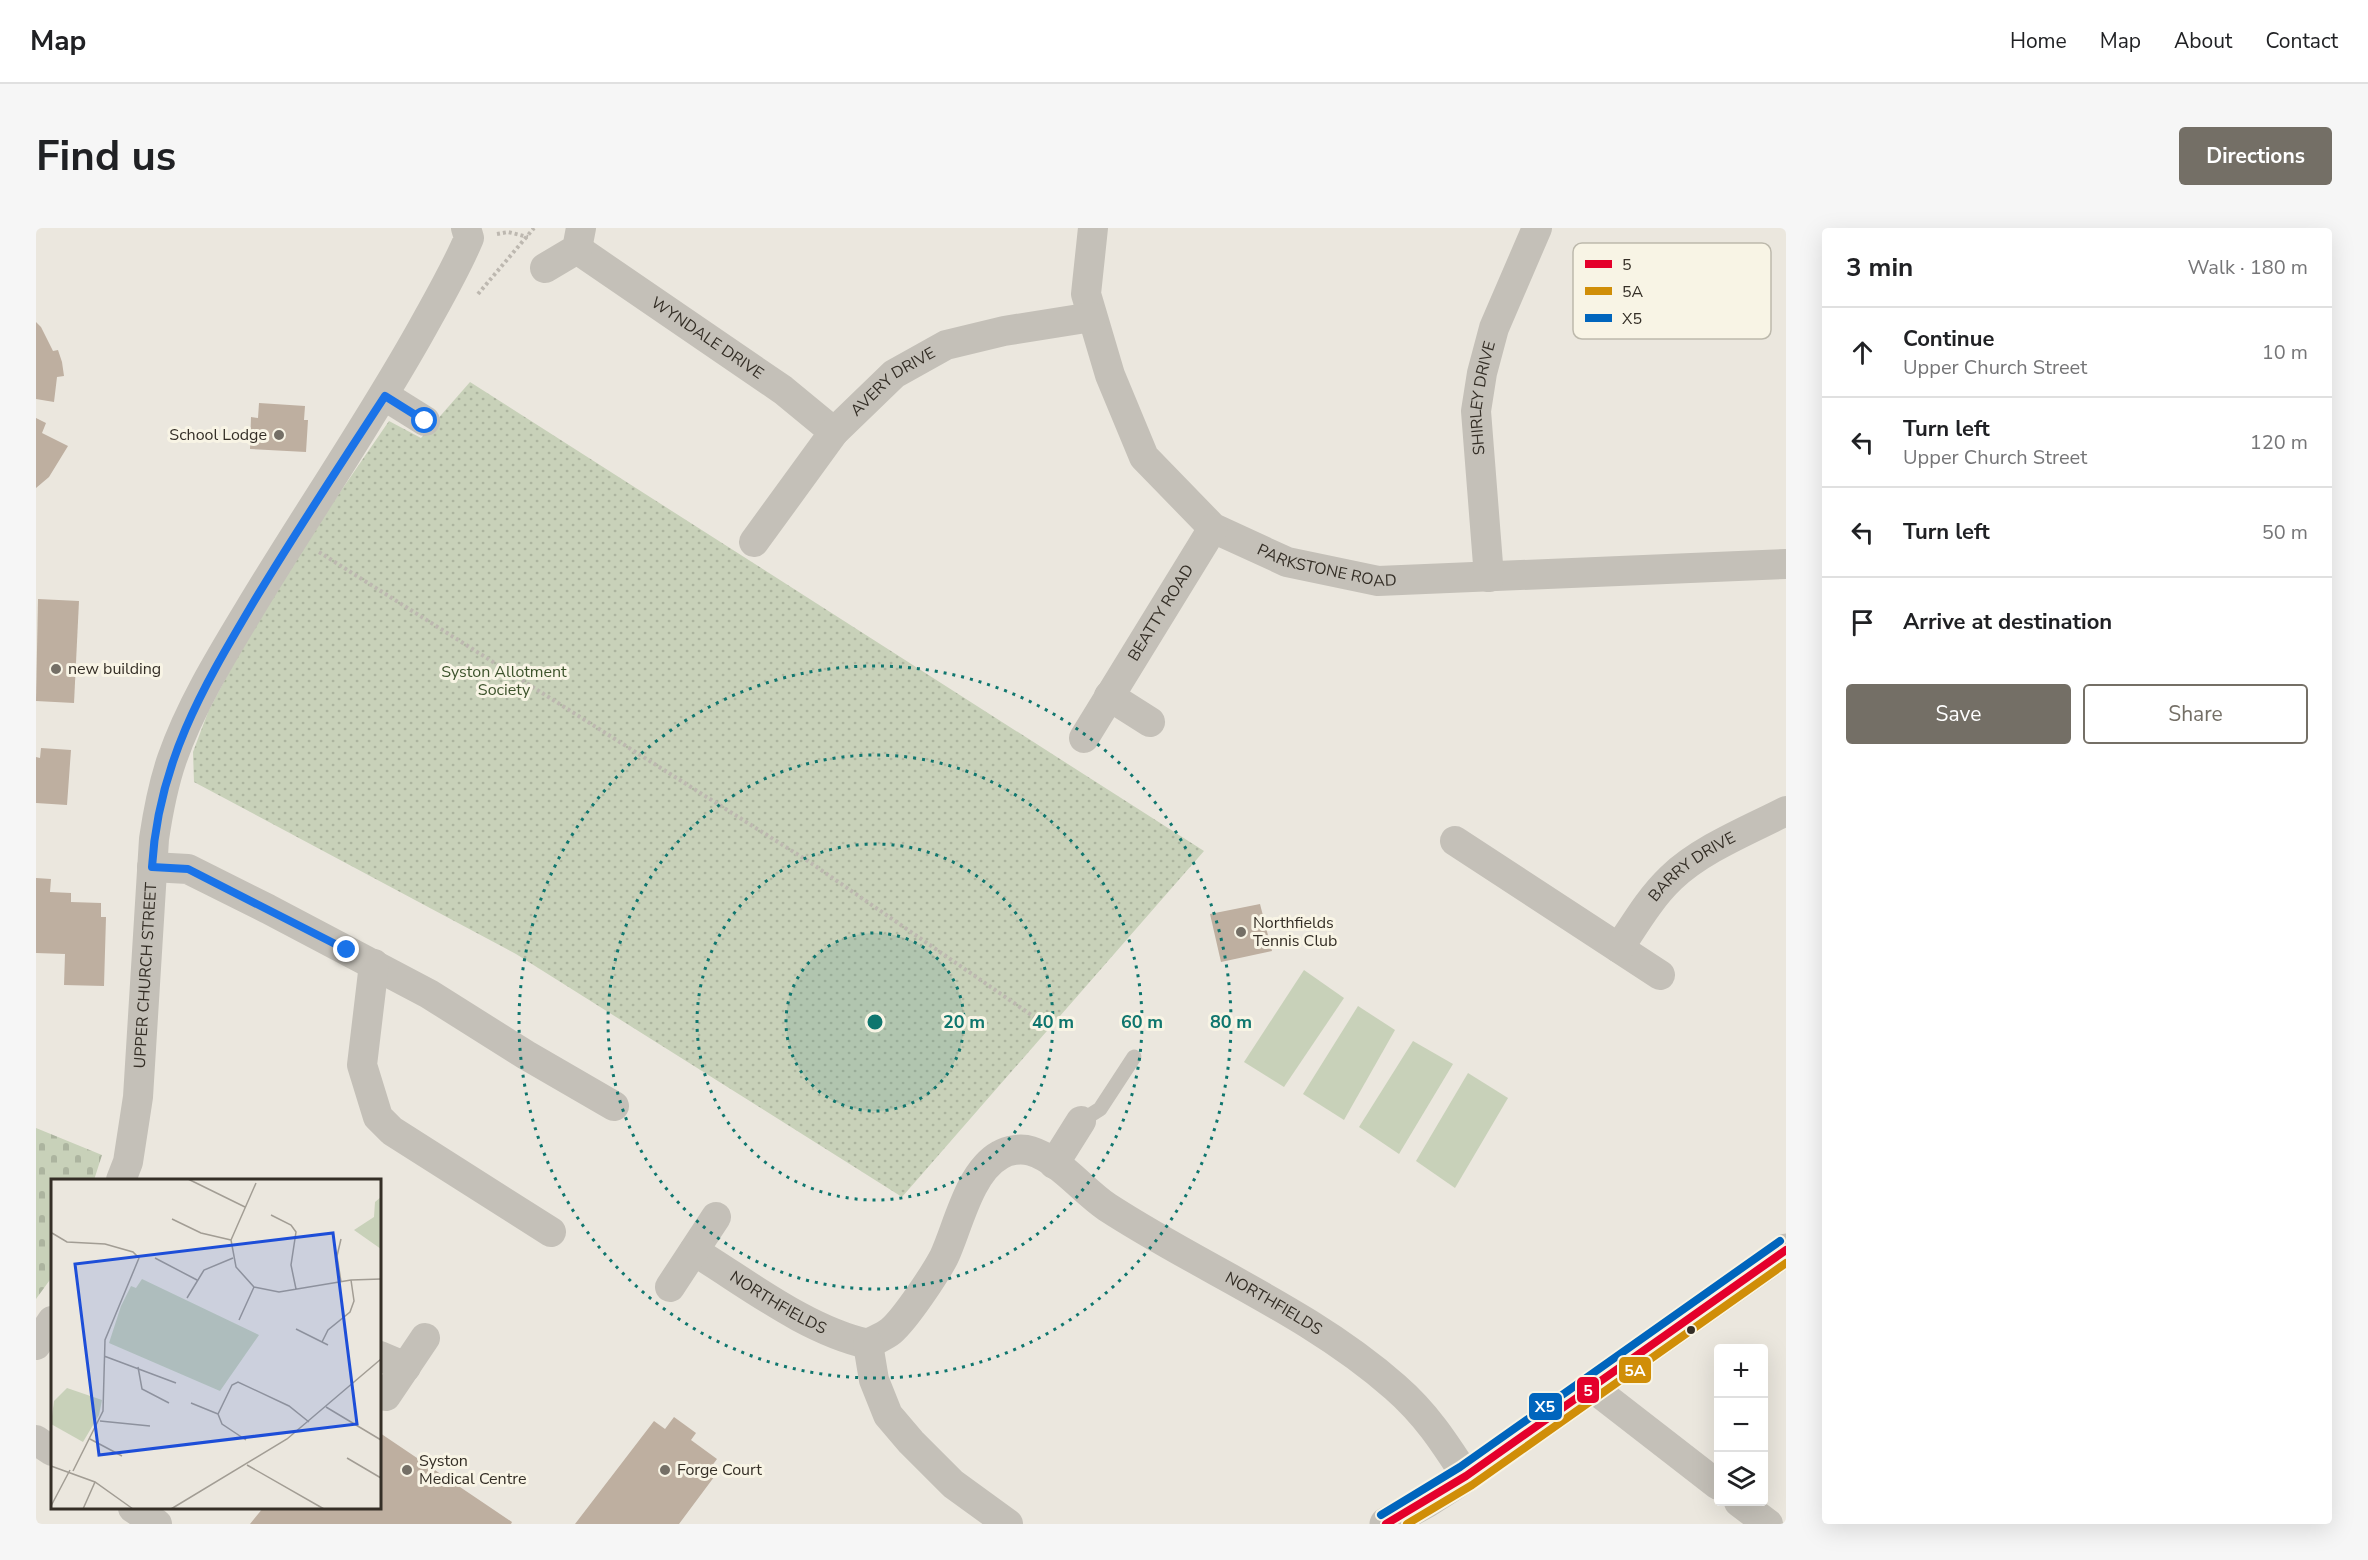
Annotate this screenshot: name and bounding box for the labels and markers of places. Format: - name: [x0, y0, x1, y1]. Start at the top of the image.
- place label: School Lodge: [169, 424, 267, 446]
- marker: School Lodge: [272, 428, 286, 442]
- place label: new building: [68, 658, 161, 680]
- marker: new building: [49, 662, 63, 676]
- place label: Northfields Tennis Club: [1253, 912, 1337, 952]
- marker: Northfields Tennis Club: [1234, 925, 1248, 939]
- centre of rings: [865, 1012, 885, 1032]
- unlabelled marker: [1685, 1324, 1697, 1336]
- place label: Syston Medical Centre: [419, 1450, 526, 1490]
- place label: Forge Court: [677, 1459, 762, 1481]
- marker: Syston Medical Centre: [400, 1463, 414, 1477]
- marker: Forge Court: [658, 1463, 672, 1477]

